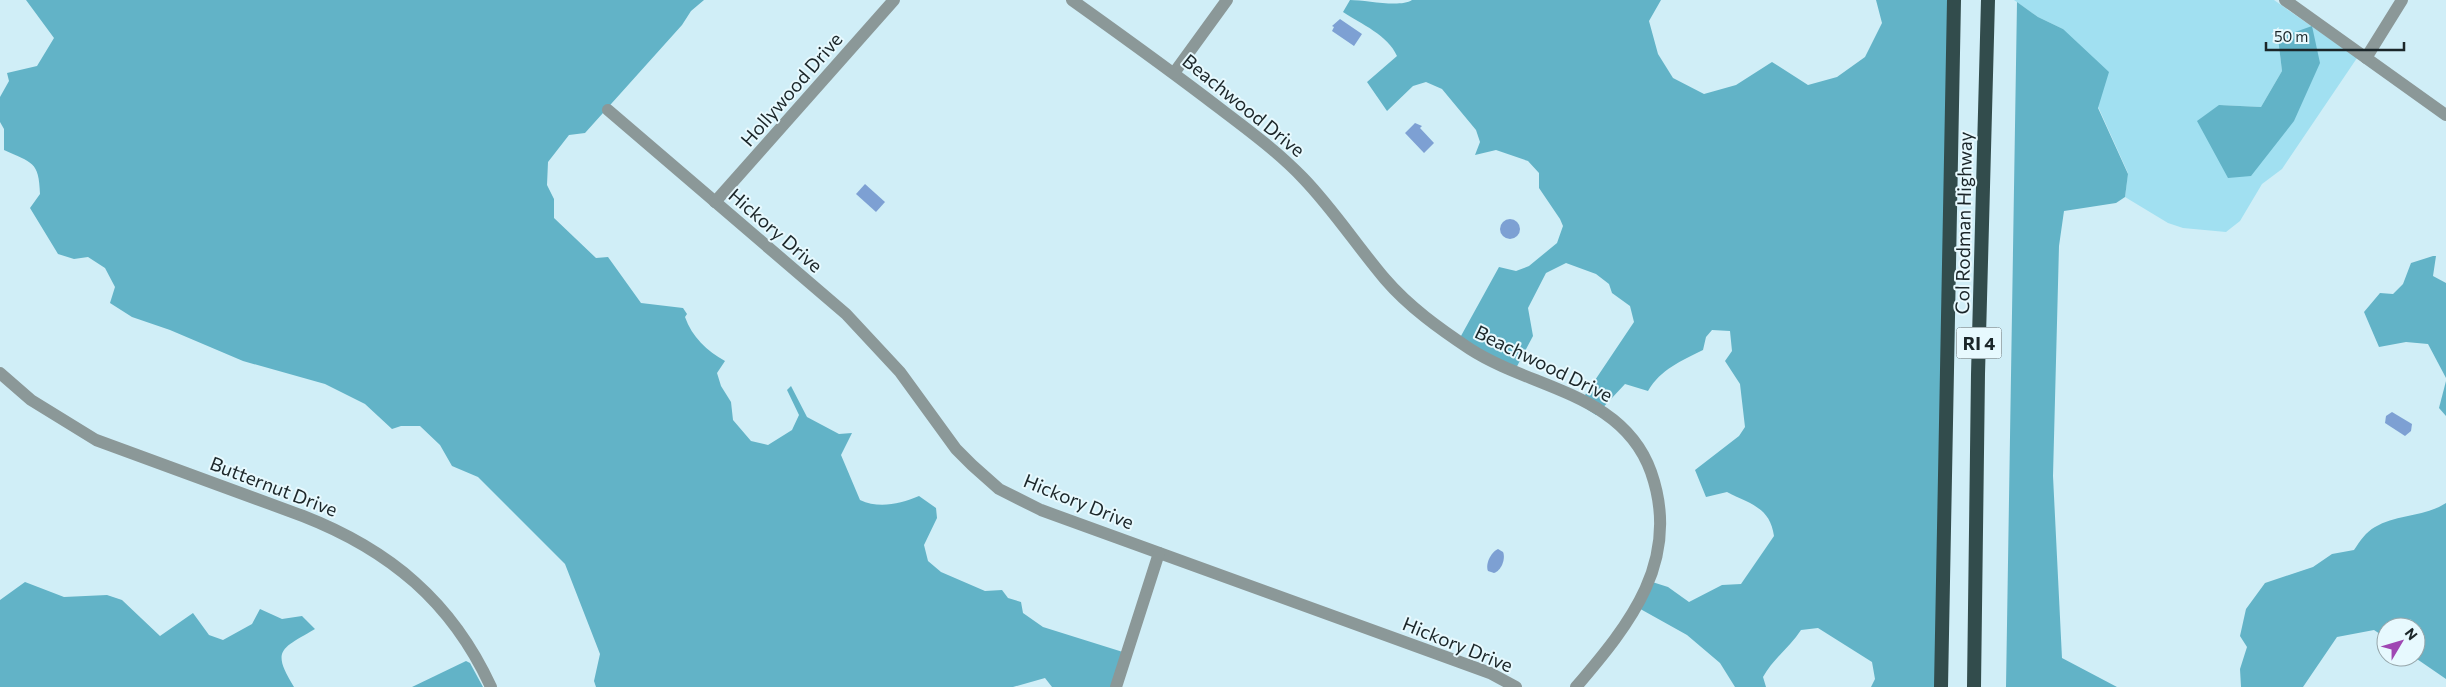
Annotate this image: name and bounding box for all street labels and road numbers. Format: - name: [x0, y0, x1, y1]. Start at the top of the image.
- street label: Hollywood Drive: [735, 27, 847, 151]
- street label: Beachwood Drive: [1178, 49, 1310, 161]
- street label: Col Rodman Highway: [1950, 131, 1976, 315]
- street label: Hickory Drive: [724, 183, 828, 277]
- street label: Beachwood Drive: [1471, 320, 1617, 406]
- road number: RI 4: [1956, 328, 2002, 358]
- street label: Butternut Drive: [207, 451, 341, 521]
- street label: Hickory Drive: [1021, 468, 1137, 534]
- street label: Hickory Drive: [1400, 611, 1516, 677]

